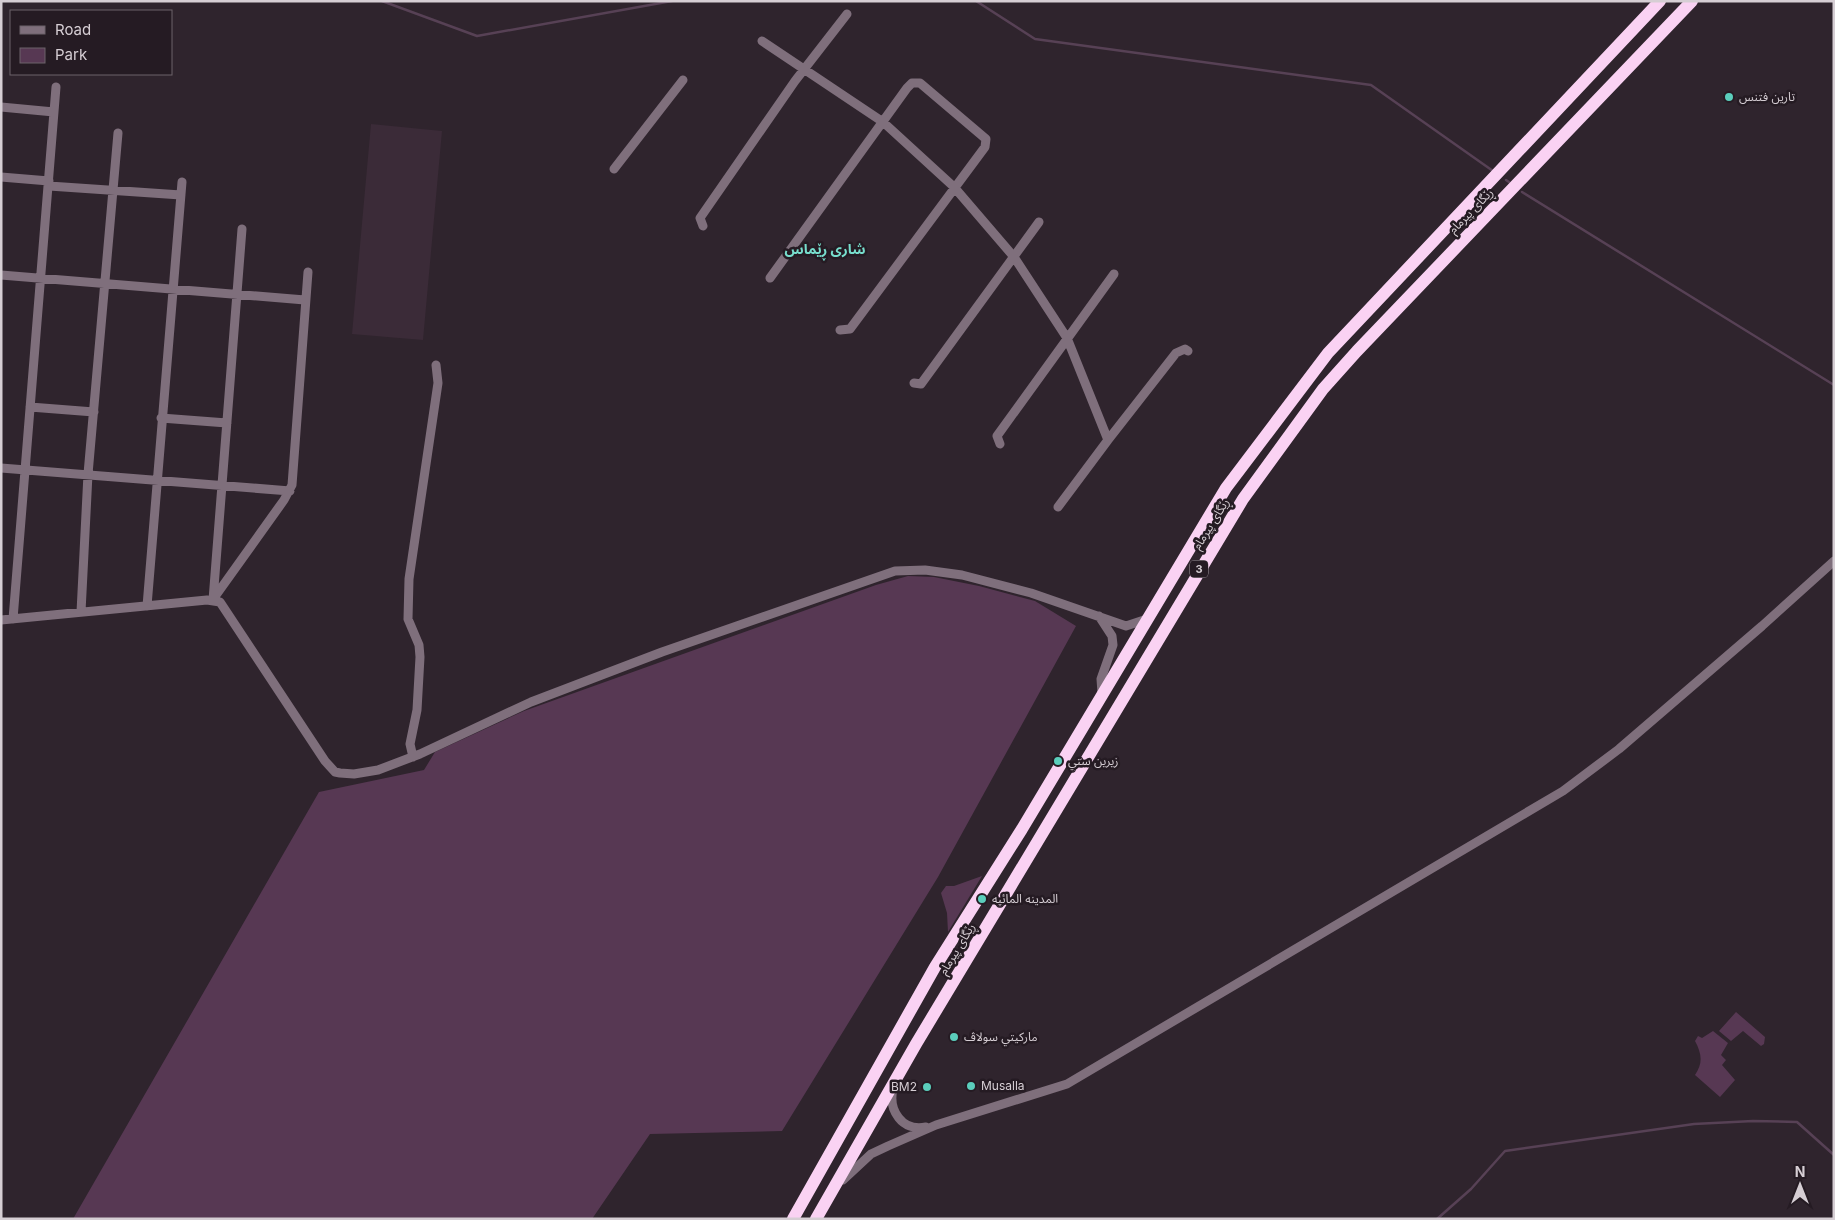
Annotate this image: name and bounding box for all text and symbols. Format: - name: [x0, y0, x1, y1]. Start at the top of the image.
- legend: [10, 10, 172, 75]
- text: Road: [55, 20, 91, 39]
- text: Park: [55, 45, 88, 64]
- place label: تارين فتنس: [1739, 89, 1796, 104]
- marker: تارين فتنس: [1723, 91, 1735, 103]
- street label: ڕێگای پیرمام: [1445, 185, 1499, 239]
- district label: شاری ڕێماس: [785, 240, 866, 261]
- street label: ڕێگای پیرمام: [1189, 495, 1235, 554]
- road number: 3: [1190, 560, 1208, 578]
- place label: زيرين ستي: [1068, 753, 1118, 771]
- marker: زيرين ستي: [1052, 755, 1064, 767]
- place label: المدينه المائيه: [992, 891, 1058, 906]
- marker: المدينه المائيه: [976, 893, 988, 905]
- street label: ڕێگای پیرمام: [935, 920, 981, 979]
- place label: ماركيتي سولاڤ: [964, 1029, 1038, 1047]
- marker: ماركيتي سولاڤ: [948, 1031, 960, 1043]
- place label: Musalla: [981, 1078, 1025, 1093]
- place label: BM2: [891, 1079, 917, 1094]
- marker: Musalla: [965, 1080, 977, 1092]
- marker: BM2: [921, 1081, 933, 1093]
- north arrow: [1775, 1160, 1825, 1210]
- text: N: [1795, 1163, 1805, 1180]

